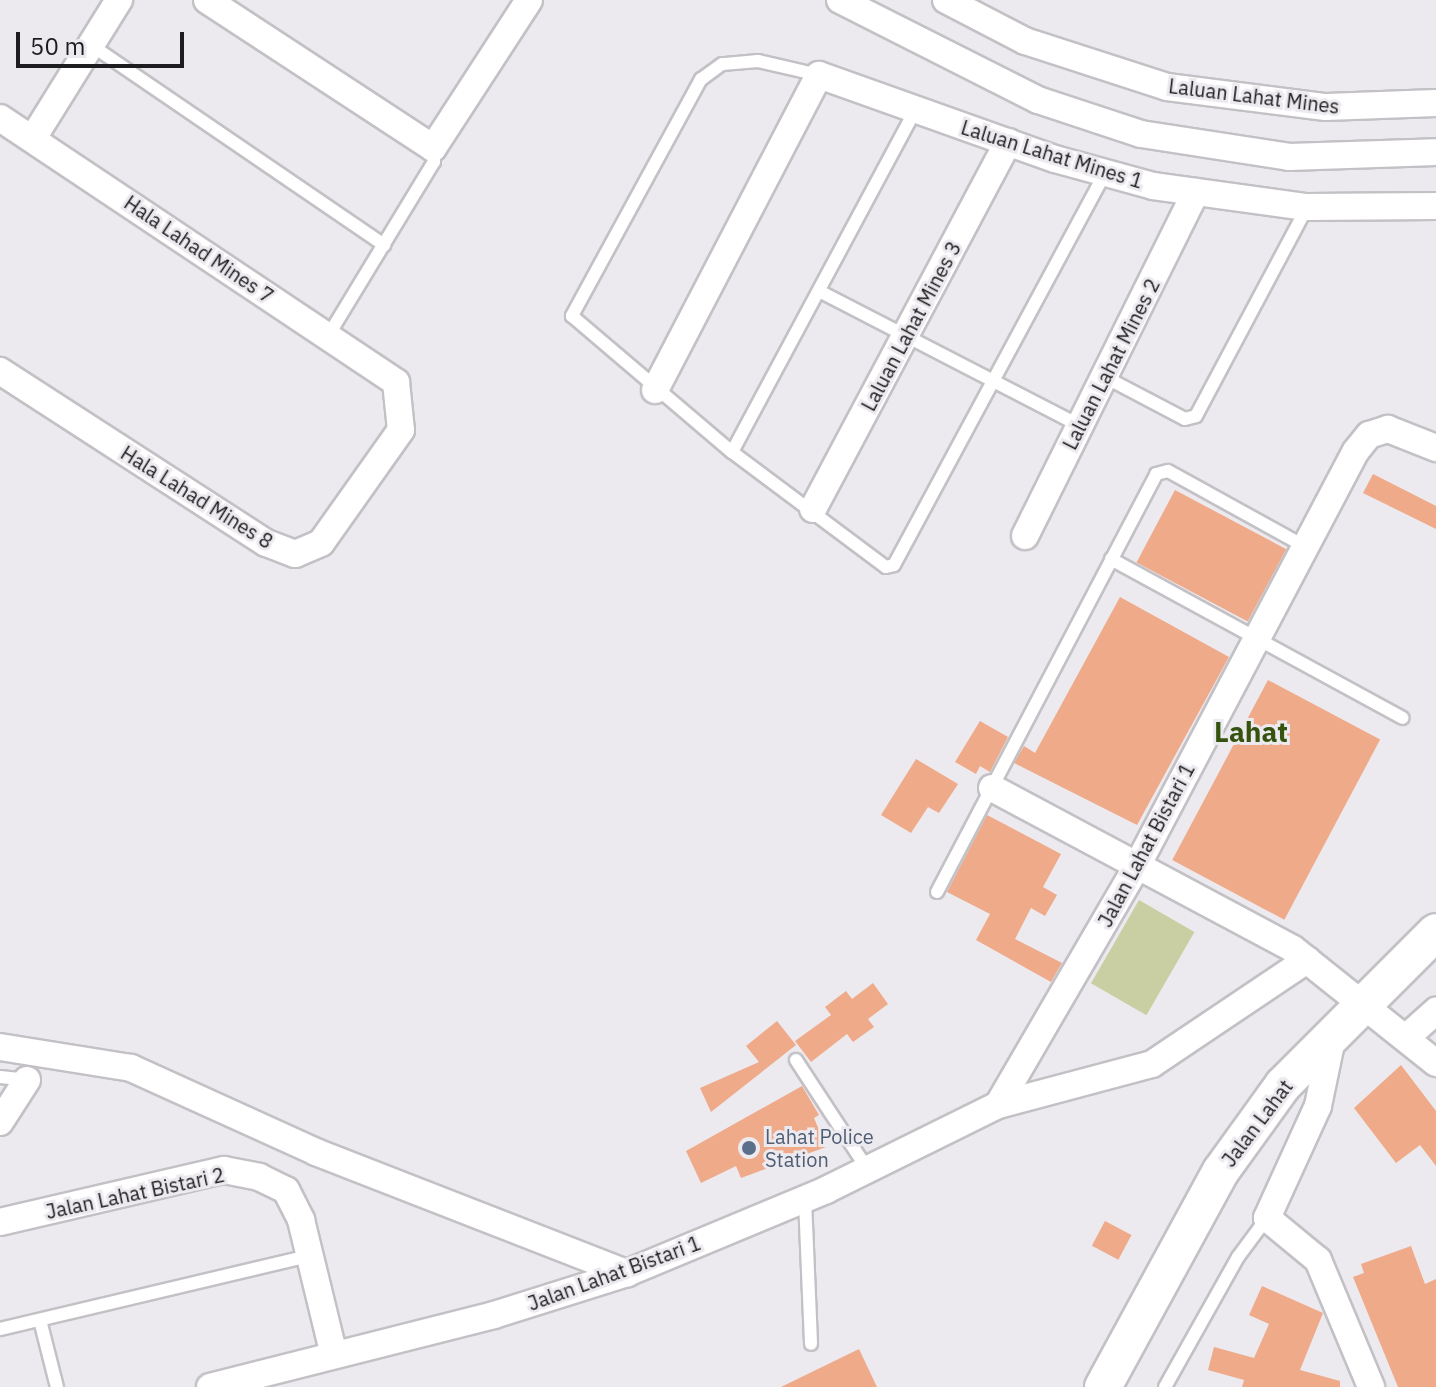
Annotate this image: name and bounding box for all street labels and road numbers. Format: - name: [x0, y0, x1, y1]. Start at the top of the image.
- street label: Laluan Lahat Mines: [1167, 74, 1341, 118]
- street label: Laluan Lahat Mines 1: [958, 115, 1146, 193]
- street label: Hala Lahad Mines 7: [120, 190, 278, 308]
- street label: Laluan Lahat Mines 3: [856, 237, 966, 415]
- street label: Laluan Lahat Mines 2: [1057, 274, 1165, 454]
- street label: Hala Lahad Mines 8: [117, 441, 277, 553]
- street label: Jalan Lahat Bistari 1: [1093, 759, 1199, 931]
- street label: Jalan Lahat: [1216, 1075, 1298, 1171]
- street label: Jalan Lahat Bistari 2: [44, 1162, 226, 1224]
- street label: Jalan Lahat Bistari 1: [524, 1231, 704, 1315]

